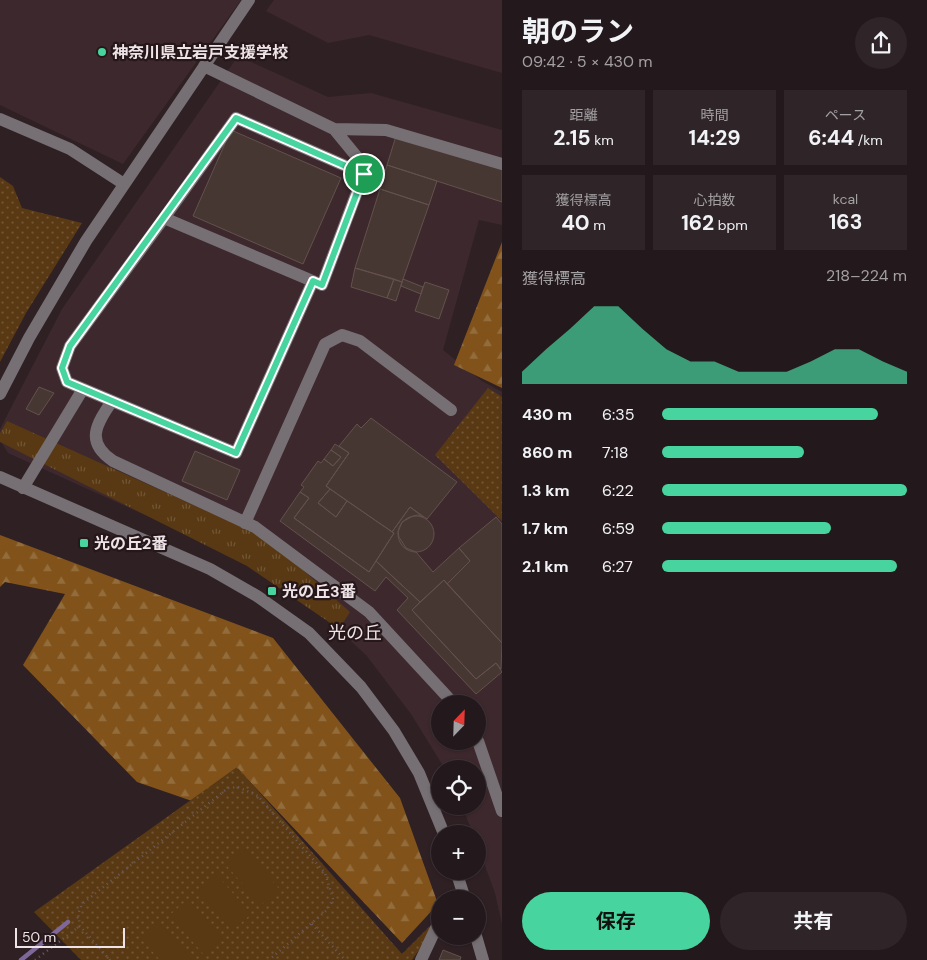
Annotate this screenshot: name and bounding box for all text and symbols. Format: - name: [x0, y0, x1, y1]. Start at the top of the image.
- text: 朝のラン: [522, 13, 634, 50]
- button: share: [855, 17, 907, 69]
- place label: 神奈川県立岩戸支援学校: [112, 42, 288, 63]
- marker: 神奈川県立岩戸支援学校: [96, 46, 108, 58]
- text: 09:42 · 5 × 430 m: [522, 51, 653, 72]
- text: 距離: [570, 106, 598, 124]
- text: 時間: [701, 106, 729, 124]
- text: ペース: [825, 106, 866, 124]
- text: 2.15: [553, 124, 591, 152]
- text: 14:29: [689, 124, 741, 152]
- text: 6:44: [808, 124, 854, 152]
- text: km: [591, 131, 614, 149]
- text: /km: [854, 131, 883, 149]
- pin: [343, 153, 385, 195]
- icon: arrive: [350, 160, 378, 188]
- text: kcal: [833, 190, 858, 208]
- text: 獲得標高: [556, 191, 612, 209]
- text: 心拍数: [694, 191, 736, 209]
- text: 163: [829, 208, 862, 236]
- text: 40: [561, 209, 590, 237]
- text: 162: [681, 209, 714, 237]
- text: m: [590, 216, 606, 234]
- text: bpm: [714, 216, 748, 234]
- text: 218–224 m: [826, 265, 907, 286]
- text: 獲得標高: [522, 268, 586, 289]
- text: 430 m: [522, 404, 572, 425]
- text: 6:35: [602, 404, 635, 425]
- text: 860 m: [522, 442, 572, 463]
- text: 7:18: [602, 442, 629, 463]
- text: 1.3 km: [522, 480, 570, 501]
- text: 6:22: [602, 480, 634, 501]
- text: 1.7 km: [522, 518, 568, 539]
- text: 6:59: [602, 518, 635, 539]
- place label: 光の丘2番: [94, 533, 167, 554]
- marker: 光の丘2番: [78, 537, 90, 549]
- text: 2.1 km: [522, 556, 569, 577]
- text: 6:27: [602, 556, 633, 577]
- place label: 光の丘3番: [282, 581, 356, 602]
- marker: 光の丘3番: [266, 585, 278, 597]
- district label: 光の丘: [328, 621, 382, 645]
- north arrow: [431, 695, 486, 750]
- map controls: [431, 695, 486, 945]
- button: locate: [431, 760, 486, 815]
- button: +: [431, 825, 486, 880]
- button: −: [431, 890, 486, 945]
- button: 保存: [522, 892, 710, 950]
- button: 共有: [720, 892, 907, 950]
- scale bar: [15, 925, 125, 948]
- text: 50 m: [22, 928, 56, 946]

